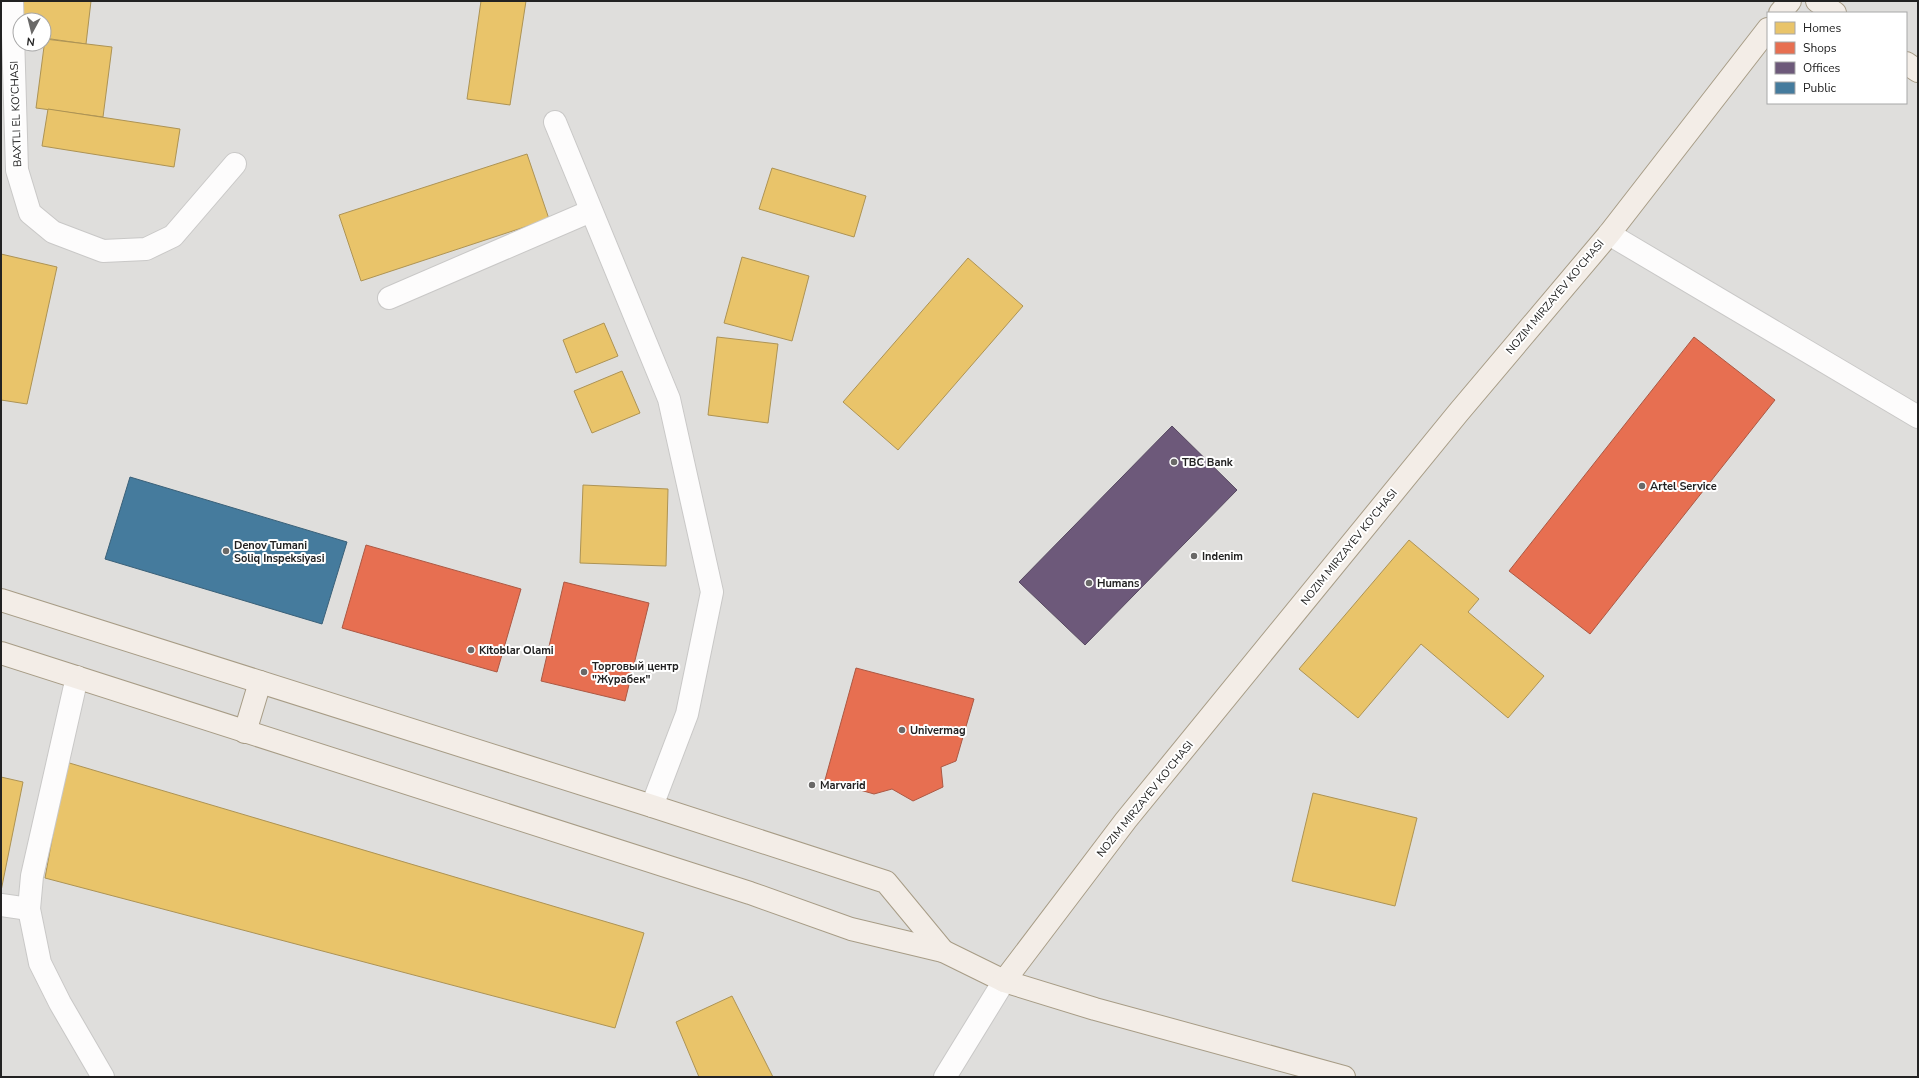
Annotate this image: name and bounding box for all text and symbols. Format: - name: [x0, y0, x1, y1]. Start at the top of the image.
- north arrow: [12, 12, 52, 52]
- legend: [1767, 12, 1907, 104]
- text: Homes: [1803, 20, 1841, 36]
- text: N: [26, 33, 36, 49]
- text: Shops: [1803, 40, 1837, 56]
- text: Offices: [1803, 60, 1841, 76]
- street label: BAXTLI EL KO'CHASI: [7, 61, 25, 167]
- text: Public: [1803, 80, 1837, 96]
- street label: NOZIM MIRZAYEV KO'CHASI: [1503, 236, 1607, 358]
- place label: TBC Bank: [1182, 455, 1234, 470]
- marker: TBC Bank: [1169, 457, 1179, 467]
- place label: Artel Service: [1650, 479, 1717, 494]
- marker: Artel Service: [1637, 481, 1647, 491]
- street label: NOZIM MIRZAYEV KO'CHASI: [1297, 486, 1401, 608]
- place label: Denov Tumani Soliq Inspeksiyasi: [234, 538, 325, 566]
- marker: Denov Tumani Soliq Inspeksiyasi: [221, 546, 231, 556]
- place label: Indenim: [1202, 549, 1243, 564]
- marker: Indenim: [1189, 551, 1199, 561]
- place label: Humans: [1097, 576, 1139, 591]
- marker: Humans: [1084, 578, 1094, 588]
- place label: Kitoblar Olami: [479, 643, 554, 658]
- marker: Kitoblar Olami: [466, 645, 476, 655]
- place label: Торговый центр "Журабек": [592, 659, 679, 687]
- marker: Торговый центр "Журабек": [579, 667, 589, 677]
- place label: Univermag: [910, 723, 966, 738]
- marker: Univermag: [897, 725, 907, 735]
- street label: NOZIM MIRZAYEV KO'CHASI: [1093, 738, 1197, 860]
- place label: Marvarid: [820, 778, 866, 793]
- marker: Marvarid: [807, 780, 817, 790]

